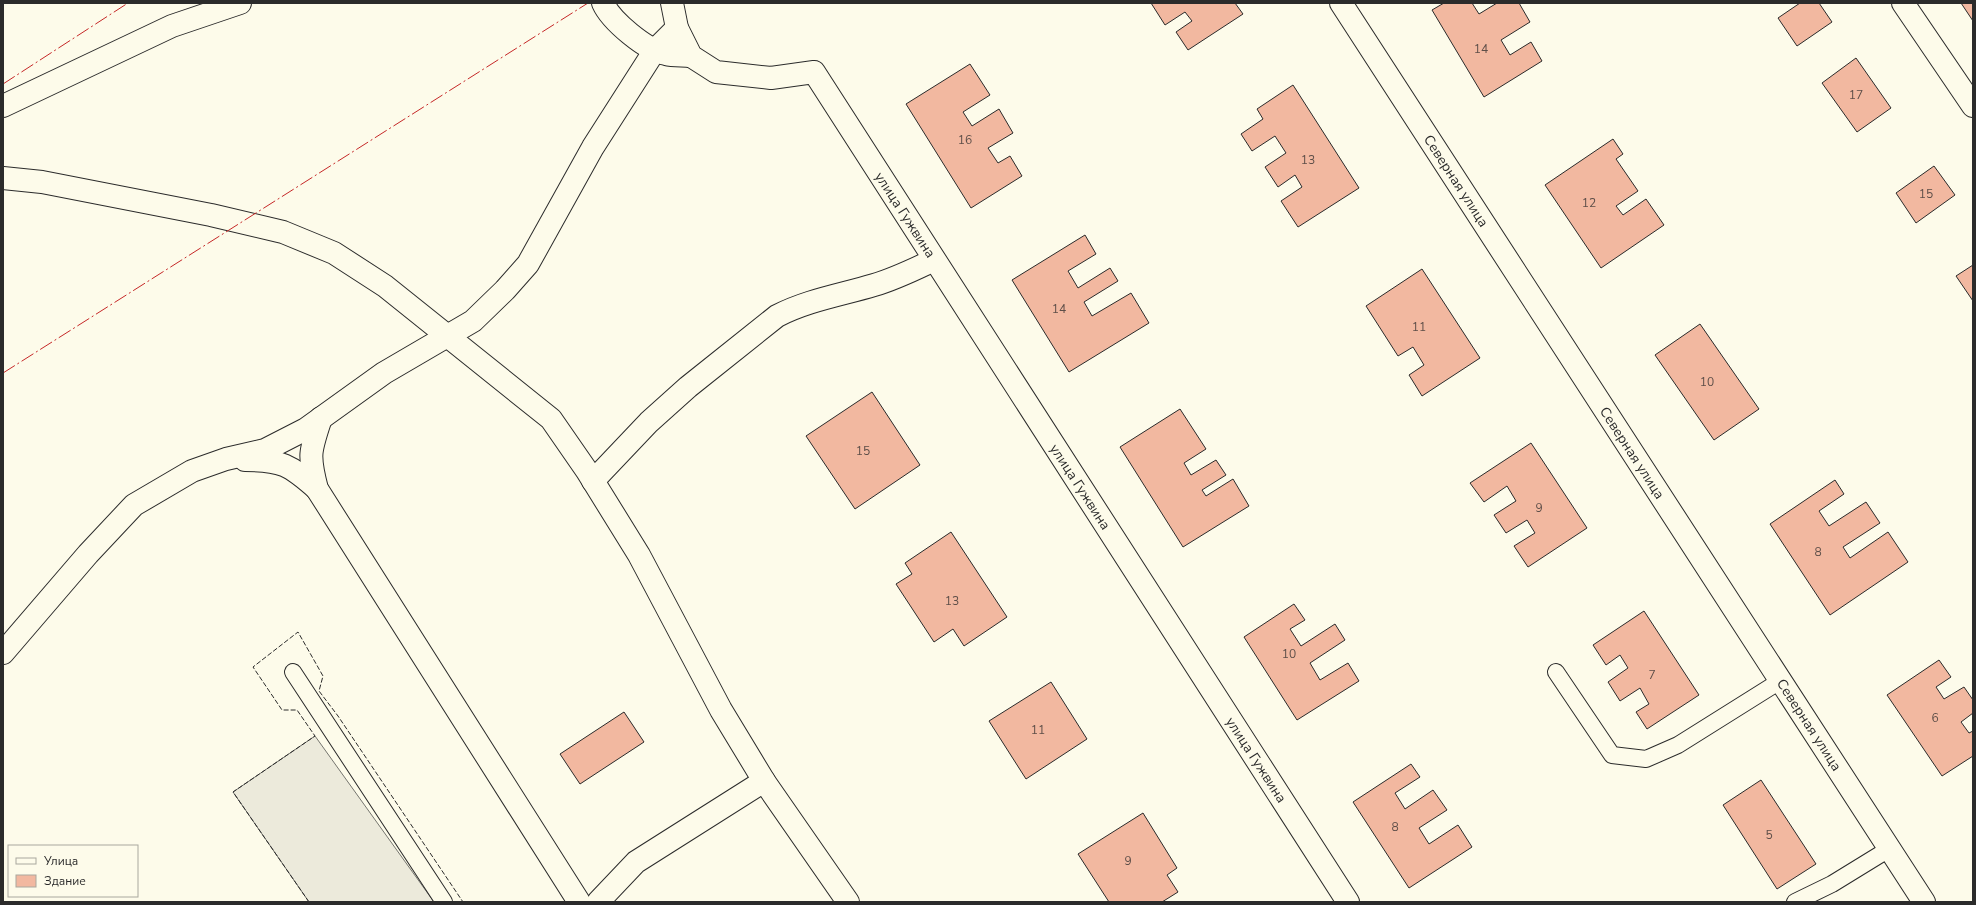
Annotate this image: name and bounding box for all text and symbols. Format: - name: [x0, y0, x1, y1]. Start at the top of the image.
- house number: 14: [1474, 41, 1488, 57]
- house number: 17: [1849, 87, 1863, 103]
- street label: Северная улица: [1419, 131, 1493, 231]
- house number: 16: [958, 132, 972, 148]
- house number: 13: [1301, 152, 1315, 168]
- street label: улица Гужвина: [870, 168, 940, 262]
- house number: 15: [1919, 186, 1933, 202]
- house number: 12: [1582, 195, 1596, 211]
- house number: 14: [1052, 301, 1066, 317]
- house number: 11: [1412, 319, 1426, 335]
- house number: 10: [1700, 374, 1714, 390]
- street label: Северная улица: [1595, 403, 1669, 503]
- street label: улица Гужвина: [1045, 440, 1115, 534]
- house number: 15: [856, 443, 870, 459]
- house number: 9: [1535, 500, 1543, 516]
- house number: 8: [1814, 544, 1822, 560]
- house number: 13: [945, 593, 959, 609]
- house number: 10: [1282, 646, 1296, 662]
- house number: 7: [1648, 667, 1656, 683]
- street label: Северная улица: [1772, 675, 1846, 775]
- house number: 6: [1931, 710, 1939, 726]
- street label: улица Гужвина: [1221, 713, 1291, 807]
- house number: 11: [1031, 722, 1045, 738]
- house number: 8: [1391, 819, 1399, 835]
- house number: 5: [1765, 827, 1773, 843]
- legend: [8, 845, 138, 897]
- text: Улица: [43, 853, 78, 869]
- house number: 9: [1124, 853, 1132, 869]
- text: Здание: [44, 873, 86, 889]

